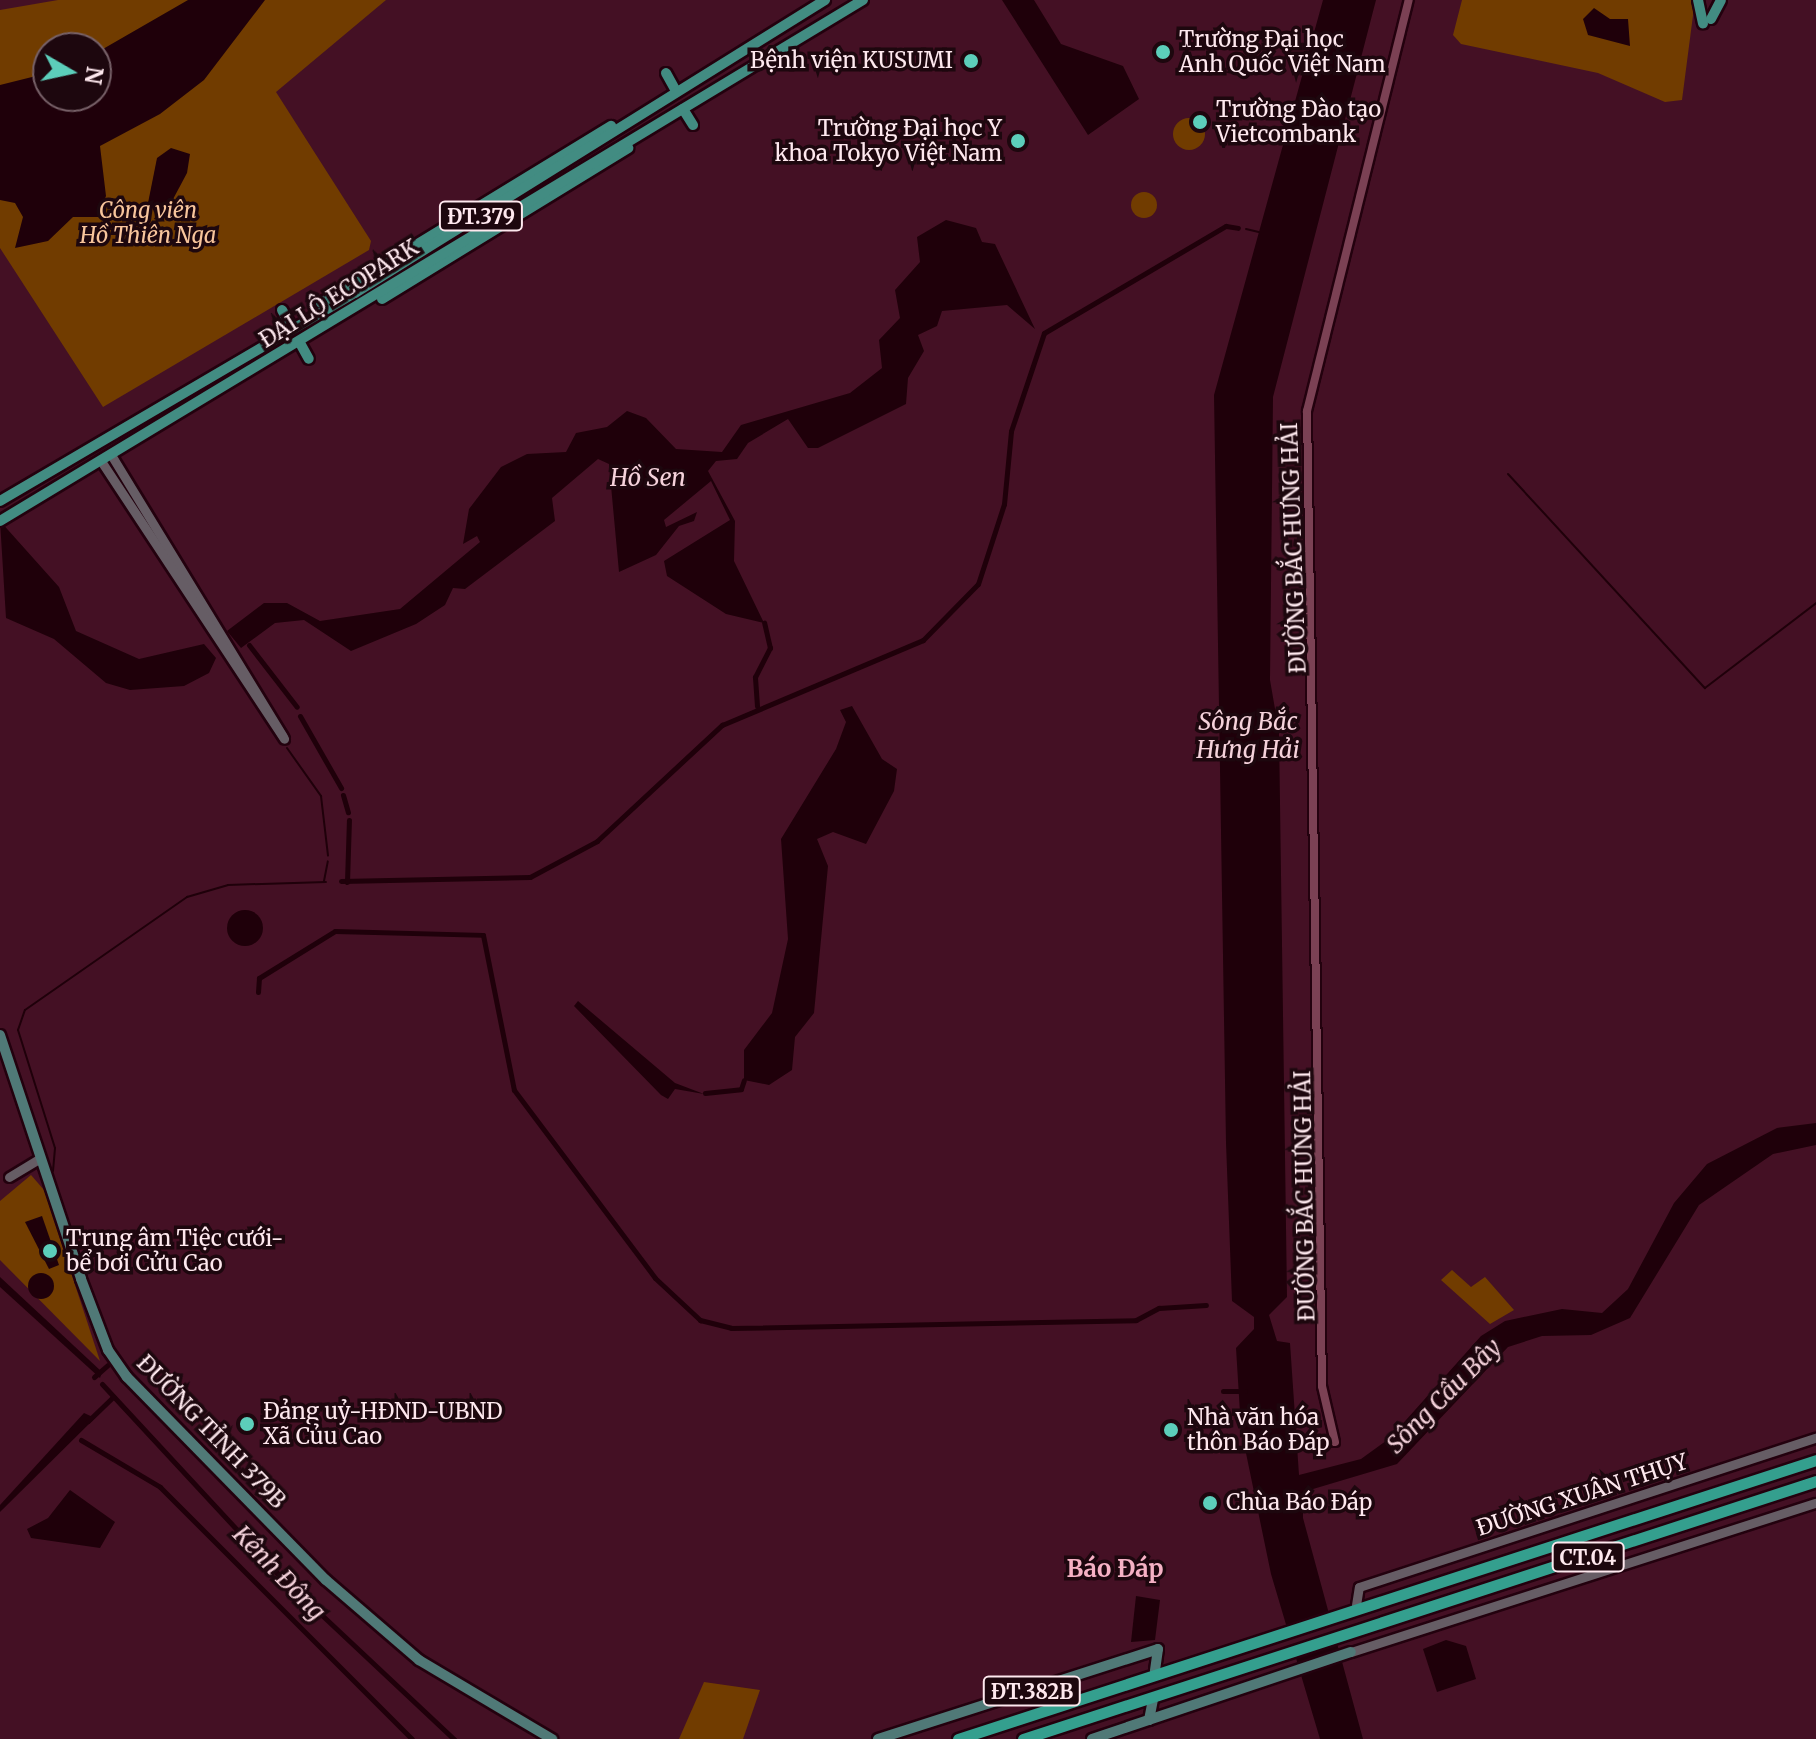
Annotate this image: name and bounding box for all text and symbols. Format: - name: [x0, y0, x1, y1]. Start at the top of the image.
- place label: Trường Đại học Anh Quốc Việt Nam: [1179, 26, 1386, 78]
- north arrow: [32, 32, 112, 112]
- marker: Trường Đại học Anh Quốc Việt Nam: [1154, 43, 1172, 61]
- place label: Bệnh viện KUSUMI: [750, 48, 953, 74]
- marker: Bệnh viện KUSUMI: [960, 50, 982, 72]
- text: N: [79, 65, 109, 86]
- place label: Trường Đào tạo Vietcombank: [1216, 96, 1381, 148]
- marker: Trường Đào tạo Vietcombank: [1191, 113, 1209, 131]
- place label: Trường Đại học Y khoa Tokyo Việt Nam: [775, 115, 1002, 166]
- marker: Trường Đại học Y khoa Tokyo Việt Nam: [1009, 132, 1027, 150]
- park label: Công viên Hồ Thiên Nga: [80, 197, 216, 248]
- road number: ĐT.379: [437, 200, 525, 232]
- street label: ĐẠI LỘ ECOPARK: [255, 235, 423, 353]
- street label: ĐƯỜNG BẮC HƯNG HẢI: [1276, 422, 1312, 674]
- water label: Hồ Sen: [610, 464, 686, 492]
- water label: Sông Bắc Hưng Hải: [1196, 708, 1300, 764]
- street label: ĐƯỜNG BẮC HƯNG HẢI: [1290, 1070, 1320, 1322]
- place label: Trung âm Tiệc cưới- bể bơi Cửu Cao: [66, 1225, 284, 1276]
- marker: Trung âm Tiệc cưới- bể bơi Cửu Cao: [41, 1242, 59, 1260]
- water label: Sông Cầu Bây: [1381, 1333, 1507, 1459]
- street label: ĐƯỜNG TỈNH 379B: [131, 1350, 291, 1514]
- place label: Đảng uỷ-HĐND-UBND Xã Củu Cao: [263, 1398, 503, 1450]
- place label: Nhà văn hóa thôn Báo Đáp: [1187, 1404, 1330, 1456]
- marker: Đảng uỷ-HĐND-UBND Xã Củu Cao: [238, 1415, 256, 1433]
- marker: Nhà văn hóa thôn Báo Đáp: [1162, 1421, 1180, 1439]
- street label: ĐƯỜNG XUÂN THỤY: [1473, 1448, 1691, 1542]
- place label: Chùa Báo Đáp: [1226, 1490, 1372, 1516]
- marker: Chùa Báo Đáp: [1201, 1494, 1219, 1512]
- water label: Kênh Đông: [227, 1520, 331, 1626]
- road number: CT.04: [1550, 1541, 1626, 1573]
- district label: Báo Đáp: [1066, 1555, 1164, 1583]
- road number: ĐT.382B: [982, 1675, 1082, 1707]

